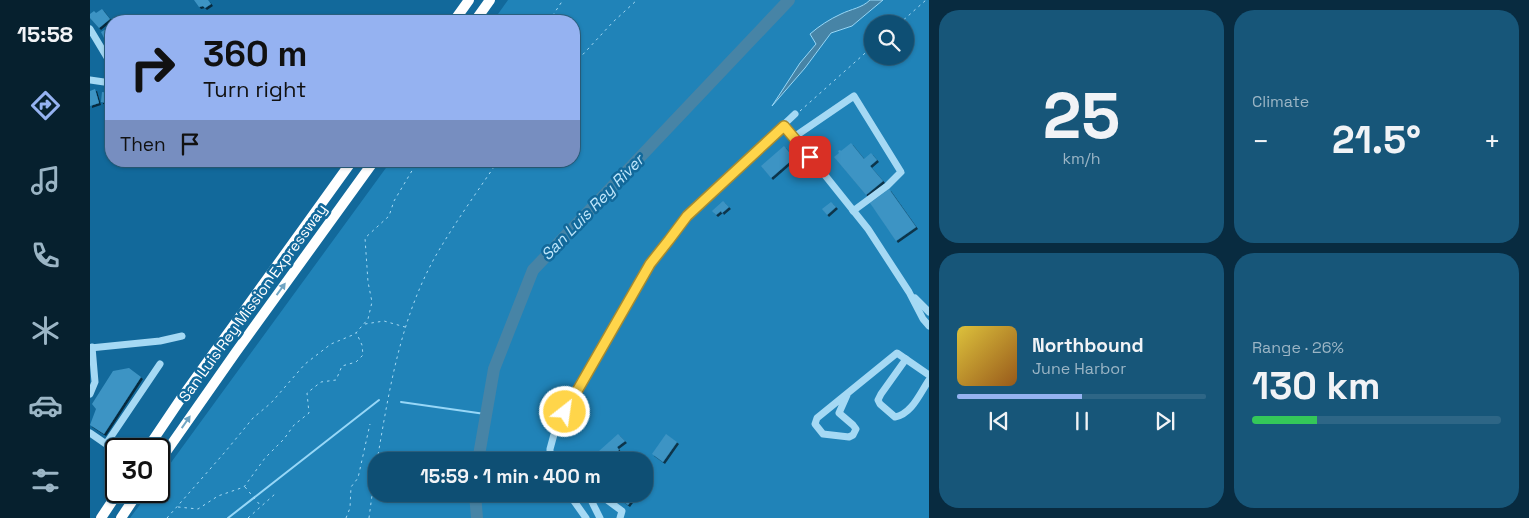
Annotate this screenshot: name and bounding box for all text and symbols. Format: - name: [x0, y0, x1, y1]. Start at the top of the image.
- map controls: [864, 15, 914, 65]
- button: search: [864, 15, 914, 65]
- text: 15:58: [17, 20, 73, 48]
- text: 360 m: [203, 32, 307, 76]
- icon: right: [120, 35, 185, 100]
- text: 25: [1043, 74, 1120, 157]
- text: Turn right: [203, 75, 306, 103]
- icon: directions: [28, 88, 63, 123]
- text: Climate: [1252, 91, 1309, 112]
- text: 21.5°: [1332, 116, 1421, 164]
- text: −: [1252, 123, 1269, 159]
- text: +: [1484, 123, 1501, 159]
- icon: arrive: [176, 130, 204, 158]
- text: Then: [120, 132, 166, 157]
- pin: [789, 136, 831, 178]
- icon: arrive: [796, 143, 824, 171]
- text: km/h: [1062, 148, 1101, 169]
- water label: San Luis Rey River: [536, 149, 650, 265]
- icon: music: [28, 163, 63, 198]
- street label: San Luis Rey Mission Expressway: [174, 200, 331, 405]
- icon: phone: [28, 238, 63, 273]
- one-way arrow: [275, 283, 285, 296]
- icon: climate: [28, 313, 63, 348]
- text: Northbound: [1032, 333, 1144, 358]
- text: Range · 26%: [1252, 337, 1344, 358]
- text: June Harbor: [1032, 358, 1126, 379]
- text: 130 km: [1252, 362, 1380, 410]
- position arrow: [538, 385, 590, 437]
- icon: car: [28, 388, 63, 423]
- icon: previous: [985, 407, 1013, 435]
- icon: pause: [1068, 407, 1096, 435]
- icon: next: [1151, 407, 1179, 435]
- one-way arrow: [181, 415, 191, 429]
- speed limit sign: 30: [105, 438, 170, 503]
- icon: filters: [28, 463, 63, 498]
- text: 15:59 · 1 min · 400 m: [420, 464, 601, 489]

